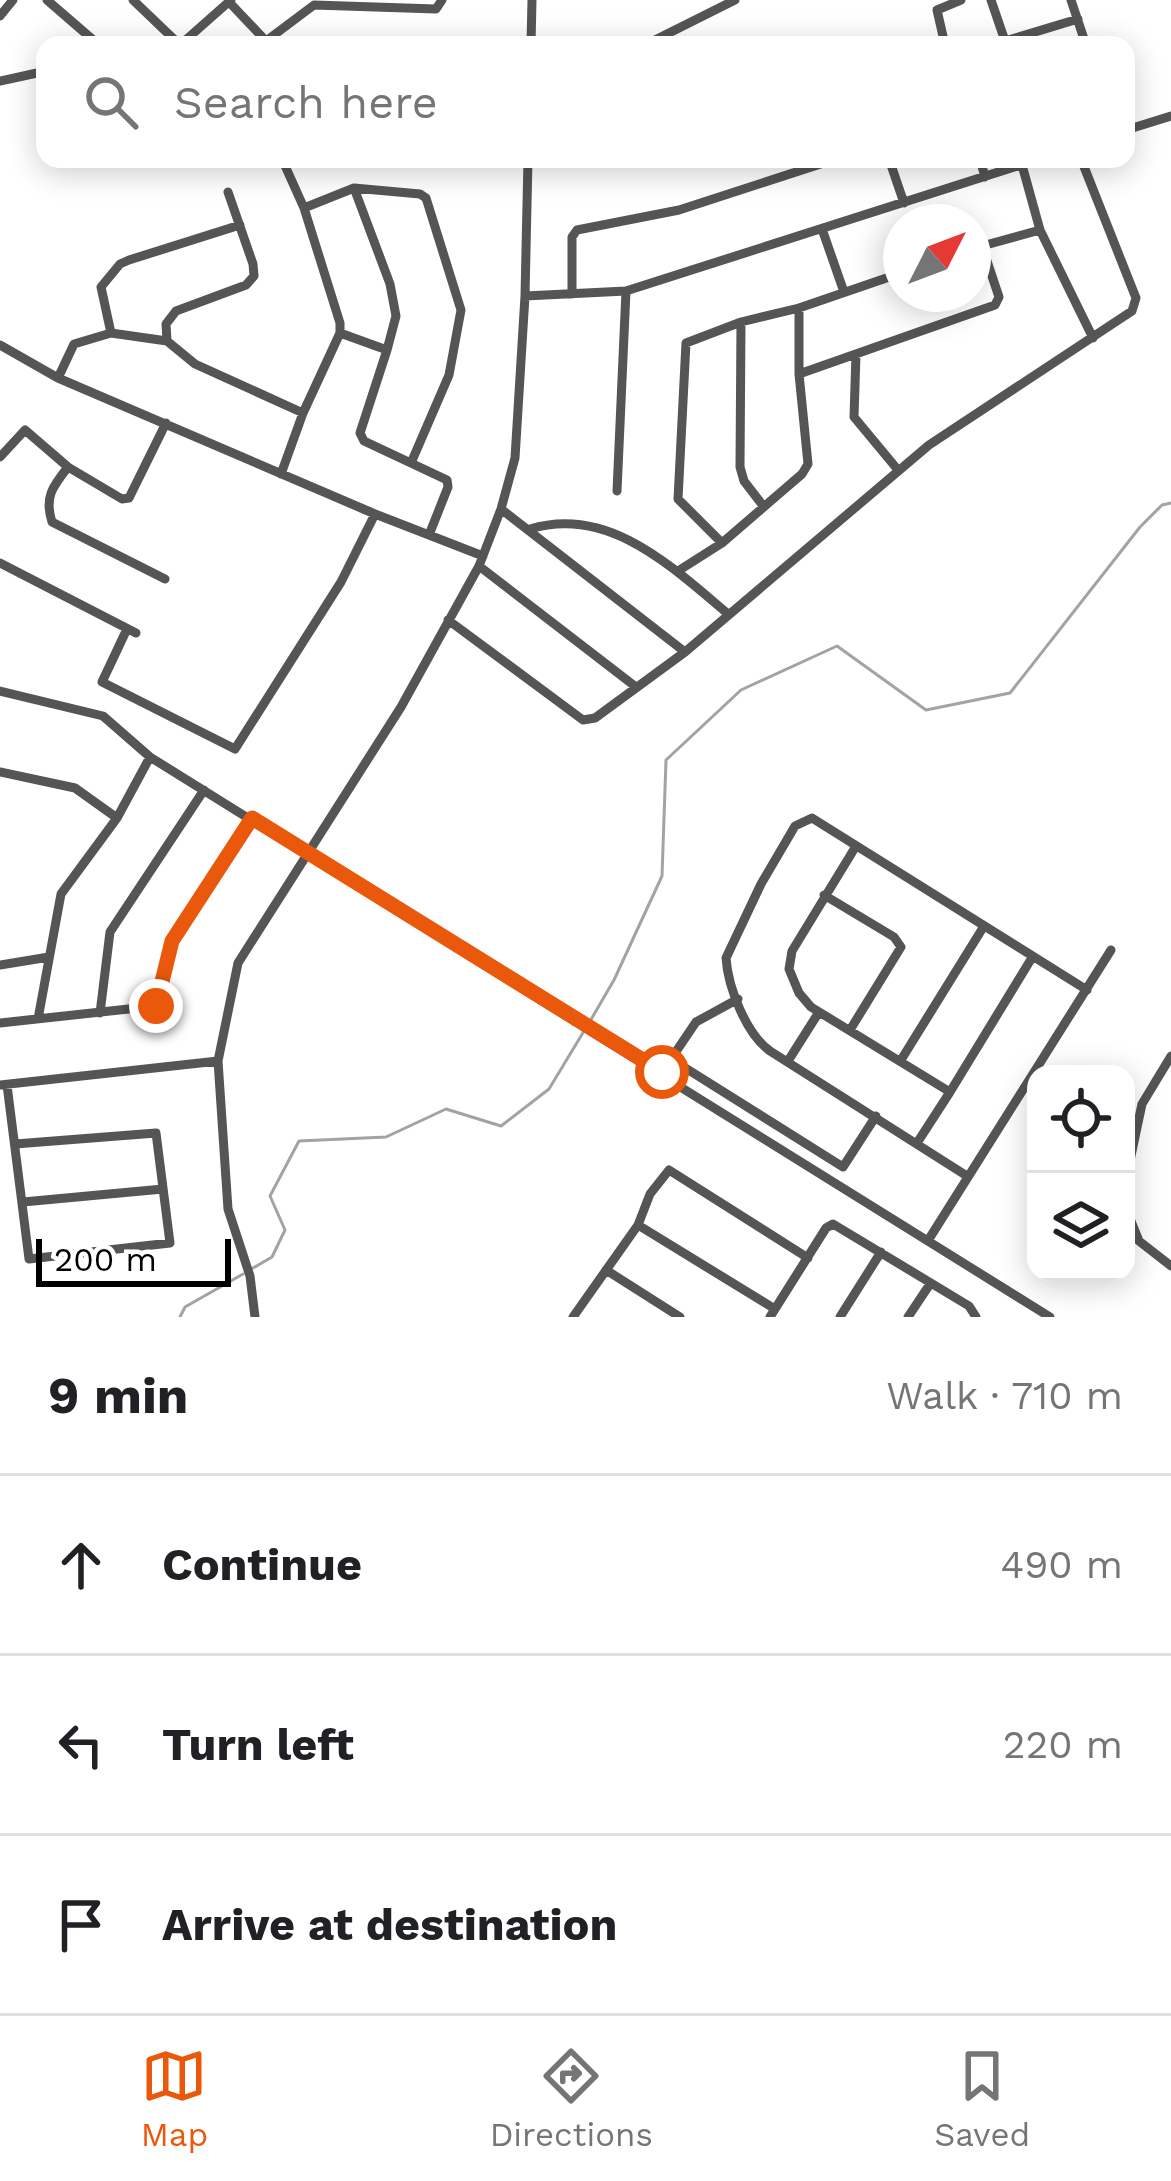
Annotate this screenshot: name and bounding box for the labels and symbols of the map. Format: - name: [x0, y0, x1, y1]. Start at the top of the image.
- north arrow: [883, 204, 991, 312]
- route end: [129, 979, 183, 1033]
- route start: [635, 1045, 689, 1099]
- scale bar: [36, 1233, 231, 1286]

